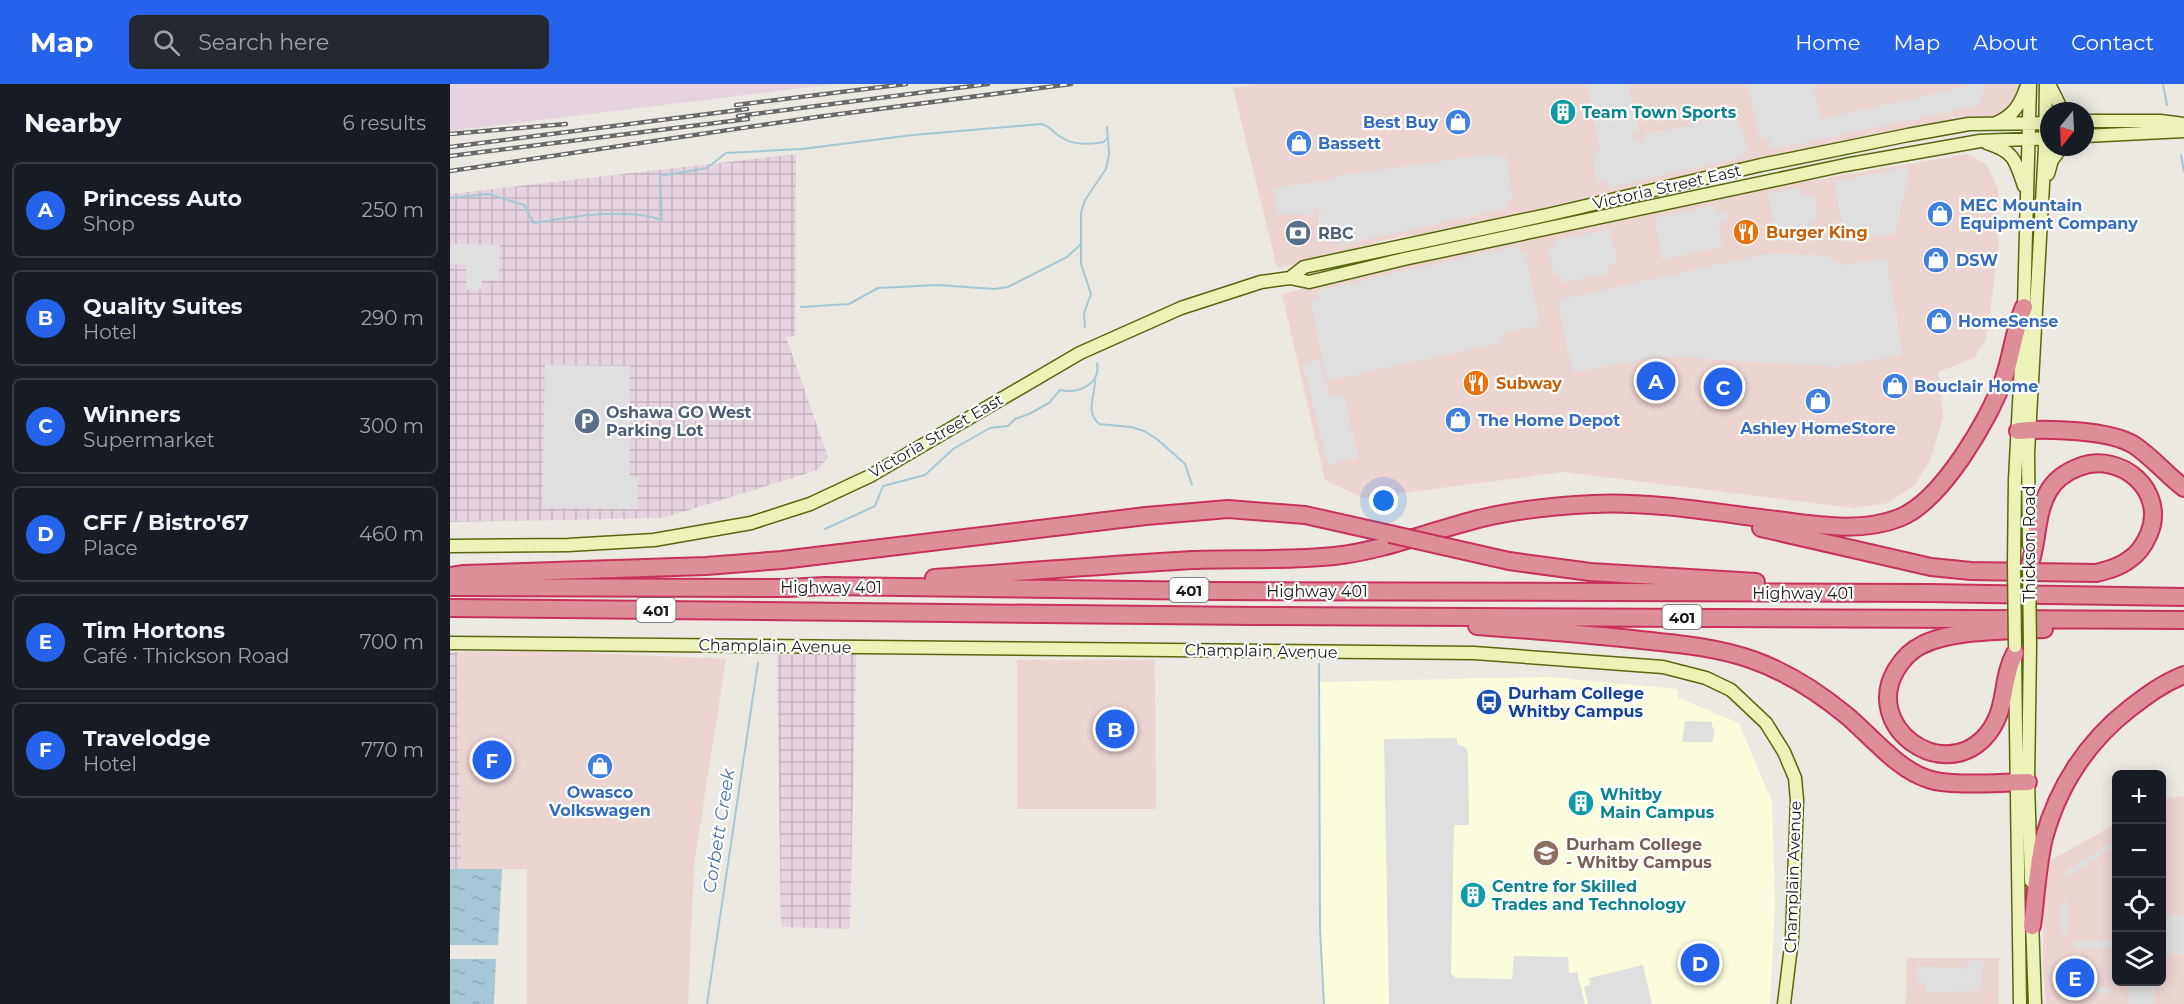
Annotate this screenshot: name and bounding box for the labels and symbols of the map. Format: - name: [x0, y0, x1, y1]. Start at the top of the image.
- building icon: Team Town Sports: [1548, 97, 1578, 127]
- north arrow: [2040, 102, 2094, 156]
- place label: Team Town Sports: [1582, 103, 1737, 122]
- shop icon: Best Buy: [1443, 107, 1473, 137]
- place label: Best Buy: [1363, 113, 1438, 132]
- shop icon: Bassett: [1284, 128, 1314, 158]
- place label: Bassett: [1318, 134, 1381, 153]
- street label: Victoria Street East: [1591, 161, 1744, 213]
- place label: MEC Mountain Equipment Company: [1960, 196, 2138, 233]
- shop icon: MEC Mountain Equipment Company: [1925, 199, 1955, 229]
- restaurant icon: Burger King: [1731, 217, 1761, 247]
- bank icon: RBC: [1283, 218, 1313, 248]
- place label: Burger King: [1766, 223, 1868, 242]
- place label: RBC: [1318, 224, 1354, 243]
- shop icon: DSW: [1921, 245, 1951, 275]
- place label: DSW: [1956, 251, 1998, 270]
- shop icon: HomeSense: [1924, 306, 1954, 336]
- place label: HomeSense: [1958, 312, 2058, 331]
- pin: A: [1636, 358, 1676, 404]
- pin: C: [1704, 364, 1742, 410]
- restaurant icon: Subway: [1461, 368, 1491, 398]
- shop icon: Bouclair Home: [1880, 371, 1910, 401]
- place label: Subway: [1496, 374, 1562, 393]
- place label: Bouclair Home: [1914, 377, 2038, 396]
- shop icon: Ashley HomeStore: [1803, 386, 1833, 416]
- street label: Victoria Street East: [866, 390, 1007, 482]
- place label: Oshawa GO West Parking Lot: [606, 403, 751, 440]
- shop icon: The Home Depot: [1443, 405, 1473, 435]
- parking icon: Oshawa GO West Parking Lot: [572, 406, 602, 436]
- place label: The Home Depot: [1478, 411, 1620, 430]
- place label: Ashley HomeStore: [1739, 419, 1896, 438]
- street label: Thickson Road: [2020, 485, 2039, 603]
- your location: [1369, 486, 1398, 515]
- street label: Highway 401: [780, 578, 882, 597]
- road number: 401: [1170, 578, 1208, 602]
- street label: Highway 401: [1266, 582, 1368, 601]
- street label: Highway 401: [1752, 584, 1854, 603]
- road number: 401: [636, 598, 676, 622]
- road number: 401: [1662, 605, 1702, 629]
- street label: Champlain Avenue: [698, 635, 852, 657]
- street label: Champlain Avenue: [1184, 640, 1338, 662]
- place label: Durham College Whitby Campus: [1508, 684, 1644, 721]
- bus stop icon: Durham College Whitby Campus: [1474, 687, 1504, 717]
- pin: B: [1096, 706, 1134, 752]
- pin: F: [472, 738, 512, 782]
- shop icon: Owasco Volkswagen: [585, 751, 615, 781]
- water label: Corbett Creek: [698, 766, 740, 895]
- place label: Owasco Volkswagen: [548, 783, 651, 820]
- place label: Whitby Main Campus: [1600, 785, 1715, 822]
- building icon: Whitby Main Campus: [1566, 788, 1596, 818]
- street label: Champlain Avenue: [1781, 800, 1805, 954]
- place label: Durham College - Whitby Campus: [1566, 835, 1712, 872]
- school or university icon: Durham College - Whitby Campus: [1531, 838, 1561, 868]
- place label: Centre for Skilled Trades and Technology: [1492, 877, 1686, 914]
- building icon: Centre for Skilled Trades and Technology: [1458, 880, 1488, 910]
- pin: D: [1680, 940, 1720, 986]
- pin: E: [2056, 956, 2094, 1000]

